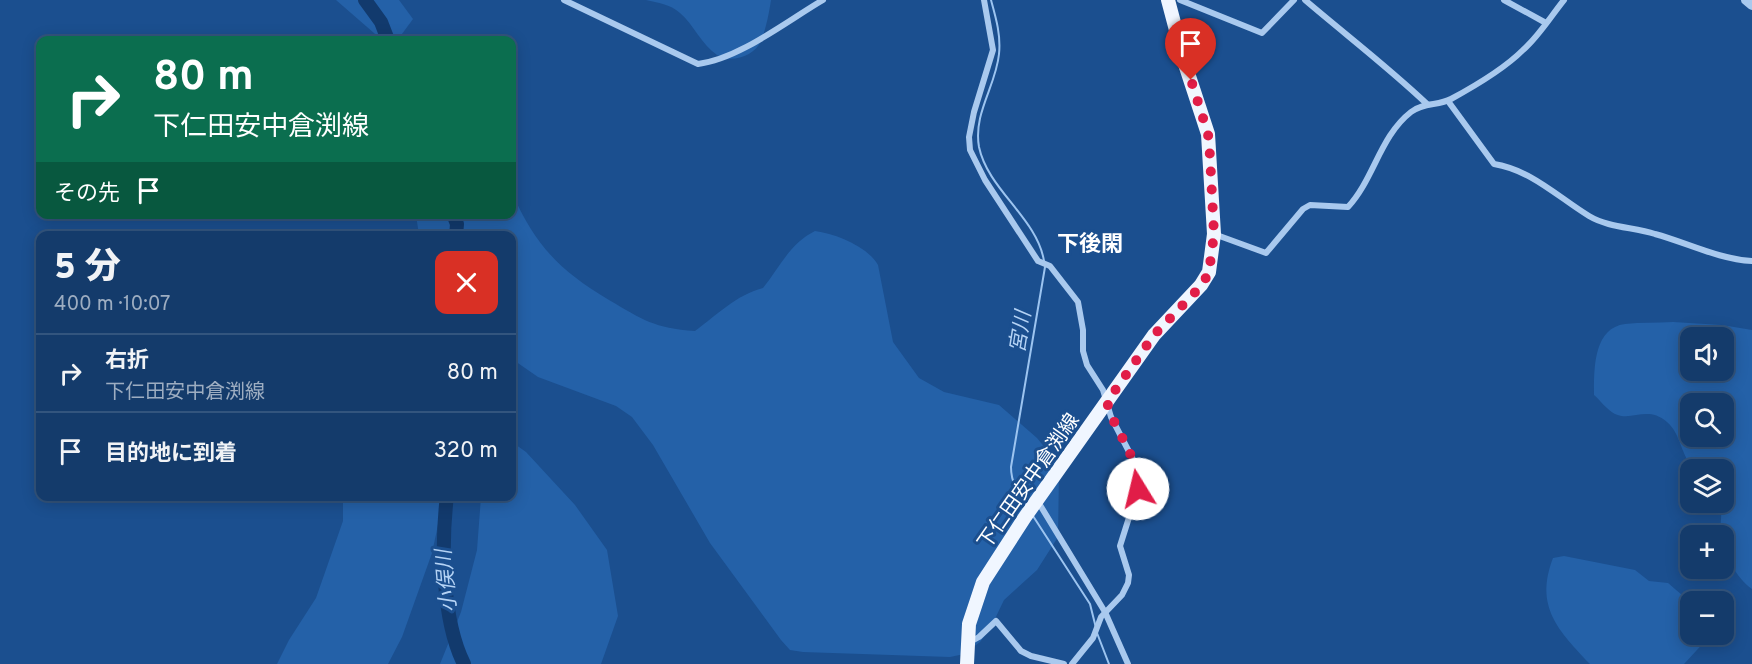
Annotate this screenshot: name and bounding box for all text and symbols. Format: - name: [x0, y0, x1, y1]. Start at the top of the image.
- pin: [1165, 18, 1216, 80]
- icon: arrive: [1174, 27, 1207, 60]
- text: 80 m: [153, 52, 254, 105]
- icon: right: [54, 60, 132, 138]
- text: 下仁田安中倉渕線: [153, 111, 369, 145]
- icon: arrive: [132, 174, 165, 207]
- text: その先: [54, 181, 120, 208]
- district label: 下後閑: [1057, 232, 1123, 259]
- text: 5 分: [54, 246, 121, 292]
- button: close: [435, 251, 498, 314]
- text: 400 m · 10:07: [54, 292, 170, 318]
- water label: 宮川: [1005, 307, 1038, 355]
- map controls: [1680, 327, 1734, 645]
- button: sound: [1680, 327, 1734, 381]
- text: 右折: [105, 348, 149, 375]
- icon: right: [54, 357, 87, 390]
- text: 80 m: [447, 360, 498, 387]
- text: 下仁田安中倉渕線: [105, 380, 265, 406]
- button: search: [1680, 393, 1734, 447]
- street label: 下仁田安中倉渕線: [973, 409, 1086, 555]
- icon: arrive: [54, 435, 87, 468]
- text: 320 m: [434, 438, 498, 465]
- text: 目的地に到着: [105, 441, 237, 468]
- position arrow: [1106, 457, 1170, 521]
- button: layers: [1680, 459, 1734, 513]
- button: +: [1680, 525, 1734, 579]
- water label: 小俣川: [431, 546, 464, 613]
- button: −: [1680, 591, 1734, 645]

